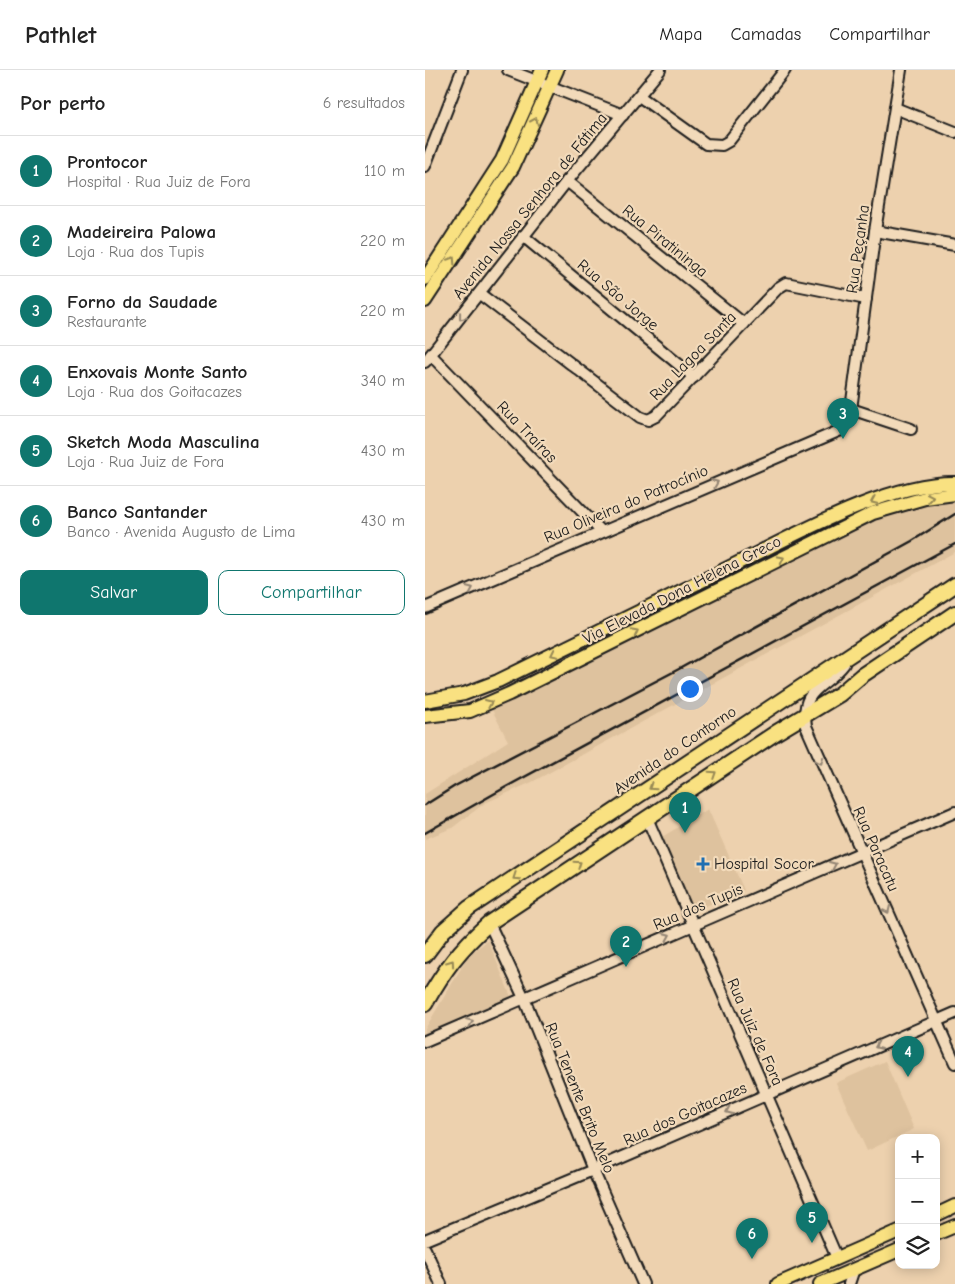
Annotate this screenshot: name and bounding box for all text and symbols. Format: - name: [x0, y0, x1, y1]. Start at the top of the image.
- text: Pathlet: [25, 21, 96, 49]
- text: Mapa: [659, 24, 702, 45]
- text: Camadas: [730, 24, 801, 45]
- text: Compartilhar: [829, 24, 930, 45]
- text: Por perto: [20, 91, 105, 115]
- text: 6 resultados: [323, 94, 405, 112]
- street label: Avenida Nossa Senhora de Fátima: [449, 109, 611, 303]
- one-way arrow: [528, 117, 539, 126]
- text: Prontocor: [67, 151, 147, 173]
- text: 1: [33, 162, 39, 180]
- text: 110 m: [364, 162, 405, 180]
- text: Hospital · Rua Juiz de Fora: [67, 173, 251, 191]
- street label: Rua Piratininga: [619, 201, 711, 281]
- street label: Rua Peçanha: [843, 204, 873, 294]
- text: Madeireira Palowa: [67, 221, 216, 243]
- text: 2: [32, 232, 40, 250]
- text: 220 m: [360, 232, 405, 250]
- text: Loja · Rua dos Tupis: [67, 243, 204, 261]
- street label: Rua São Jorge: [574, 256, 662, 334]
- one-way arrow: [446, 257, 455, 266]
- text: Forno da Saudade: [67, 291, 217, 313]
- text: 3: [32, 302, 40, 320]
- text: 220 m: [360, 302, 405, 320]
- street label: Rua Lagoa Santa: [646, 308, 740, 404]
- one-way arrow: [459, 311, 467, 320]
- text: Restaurante: [67, 313, 147, 331]
- text: Enxovais Monte Santo: [67, 361, 247, 383]
- text: 4: [32, 372, 40, 390]
- text: 340 m: [361, 372, 405, 390]
- text: Loja · Rua dos Goitacazes: [67, 383, 242, 401]
- street label: Rua Traíras: [493, 397, 561, 467]
- pin: 3: [827, 398, 859, 439]
- text: Sketch Moda Masculina: [67, 431, 260, 453]
- text: 5: [32, 442, 40, 460]
- text: 430 m: [361, 442, 405, 460]
- text: Loja · Rua Juiz de Fora: [67, 453, 224, 471]
- street label: Rua Oliveira do Patrocínio: [541, 461, 711, 547]
- one-way arrow: [710, 478, 719, 489]
- one-way arrow: [926, 493, 935, 503]
- one-way arrow: [870, 494, 879, 505]
- text: Banco Santander: [67, 501, 207, 523]
- text: 6: [32, 512, 40, 530]
- text: 430 m: [361, 512, 405, 530]
- text: Banco · Avenida Augusto de Lima: [67, 523, 296, 541]
- street label: Via Elevada Dona Helena Greco: [580, 532, 784, 648]
- one-way arrow: [776, 555, 785, 565]
- button: Salvar: [20, 570, 208, 615]
- button: Compartilhar: [218, 570, 405, 615]
- one-way arrow: [465, 584, 474, 595]
- one-way arrow: [630, 628, 639, 638]
- one-way arrow: [550, 648, 559, 658]
- your location: [677, 676, 703, 702]
- one-way arrow: [484, 698, 493, 709]
- street label: Avenida do Contorno: [610, 702, 740, 798]
- one-way arrow: [814, 756, 825, 765]
- one-way arrow: [708, 771, 717, 780]
- one-way arrow: [648, 780, 657, 790]
- pin: 1: [669, 792, 701, 833]
- street label: Rua Paracatu: [849, 804, 903, 894]
- place label: Hospital Socor: [714, 855, 814, 873]
- marker: Hospital Socor: [696, 857, 710, 871]
- one-way arrow: [572, 861, 582, 870]
- one-way arrow: [828, 861, 837, 872]
- one-way arrow: [513, 870, 522, 880]
- street label: Rua dos Tupis: [651, 880, 746, 934]
- one-way arrow: [880, 905, 891, 914]
- pin: 2: [610, 926, 642, 967]
- one-way arrow: [662, 932, 671, 943]
- one-way arrow: [445, 960, 453, 969]
- street label: Rua Juiz de Fora: [723, 976, 787, 1088]
- one-way arrow: [465, 1017, 474, 1028]
- street label: Rua Tenente Brito Melo: [542, 1020, 618, 1176]
- pin: 4: [892, 1036, 924, 1077]
- one-way arrow: [874, 1040, 883, 1051]
- street label: Rua dos Goitacazes: [620, 1079, 750, 1149]
- one-way arrow: [725, 1105, 734, 1116]
- map controls: [895, 1134, 940, 1269]
- button: +: [895, 1134, 940, 1179]
- button: −: [895, 1179, 940, 1224]
- pin: 5: [796, 1202, 828, 1243]
- pin: 6: [736, 1218, 768, 1259]
- button: layers: [895, 1224, 940, 1269]

